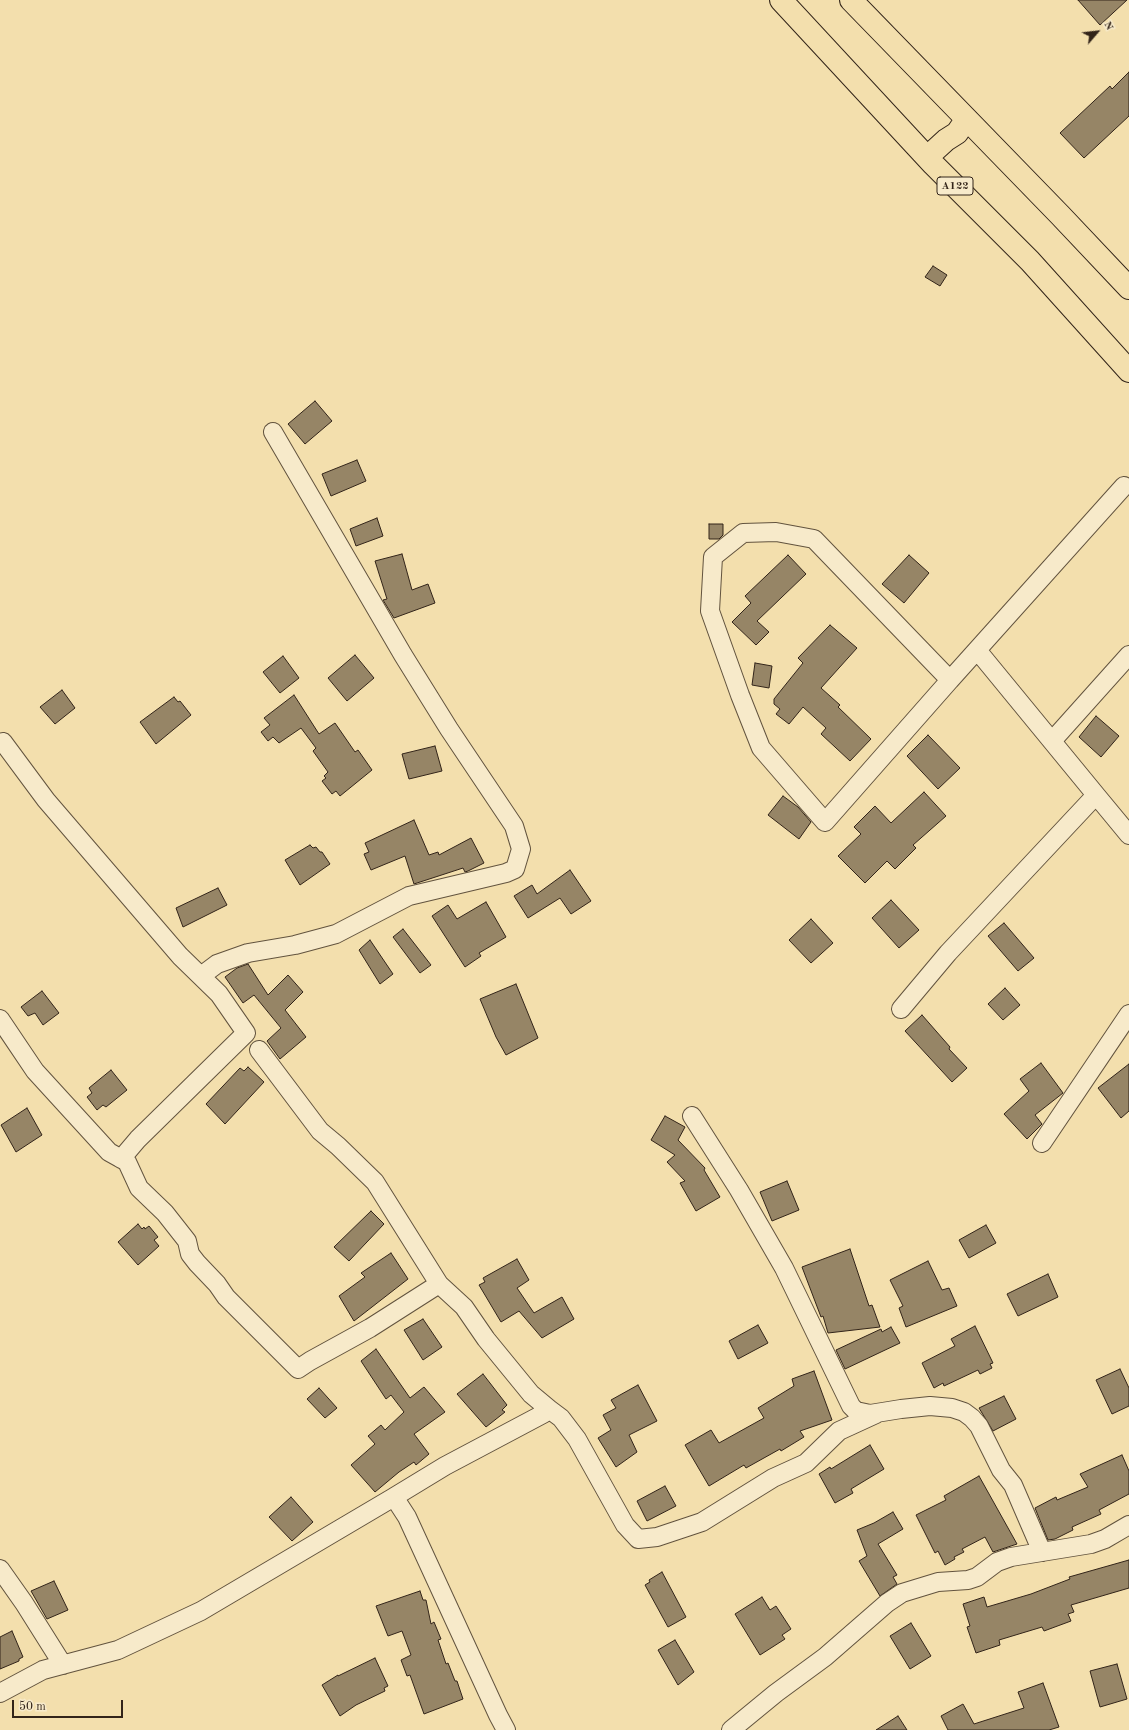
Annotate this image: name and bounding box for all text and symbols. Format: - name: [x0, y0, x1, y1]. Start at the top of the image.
- north arrow: [1077, 12, 1117, 52]
- text: N: [1101, 20, 1115, 32]
- road number: A122: [937, 177, 973, 195]
- scale bar: [14, 1692, 125, 1718]
- text: 50 m: [19, 1701, 46, 1713]

